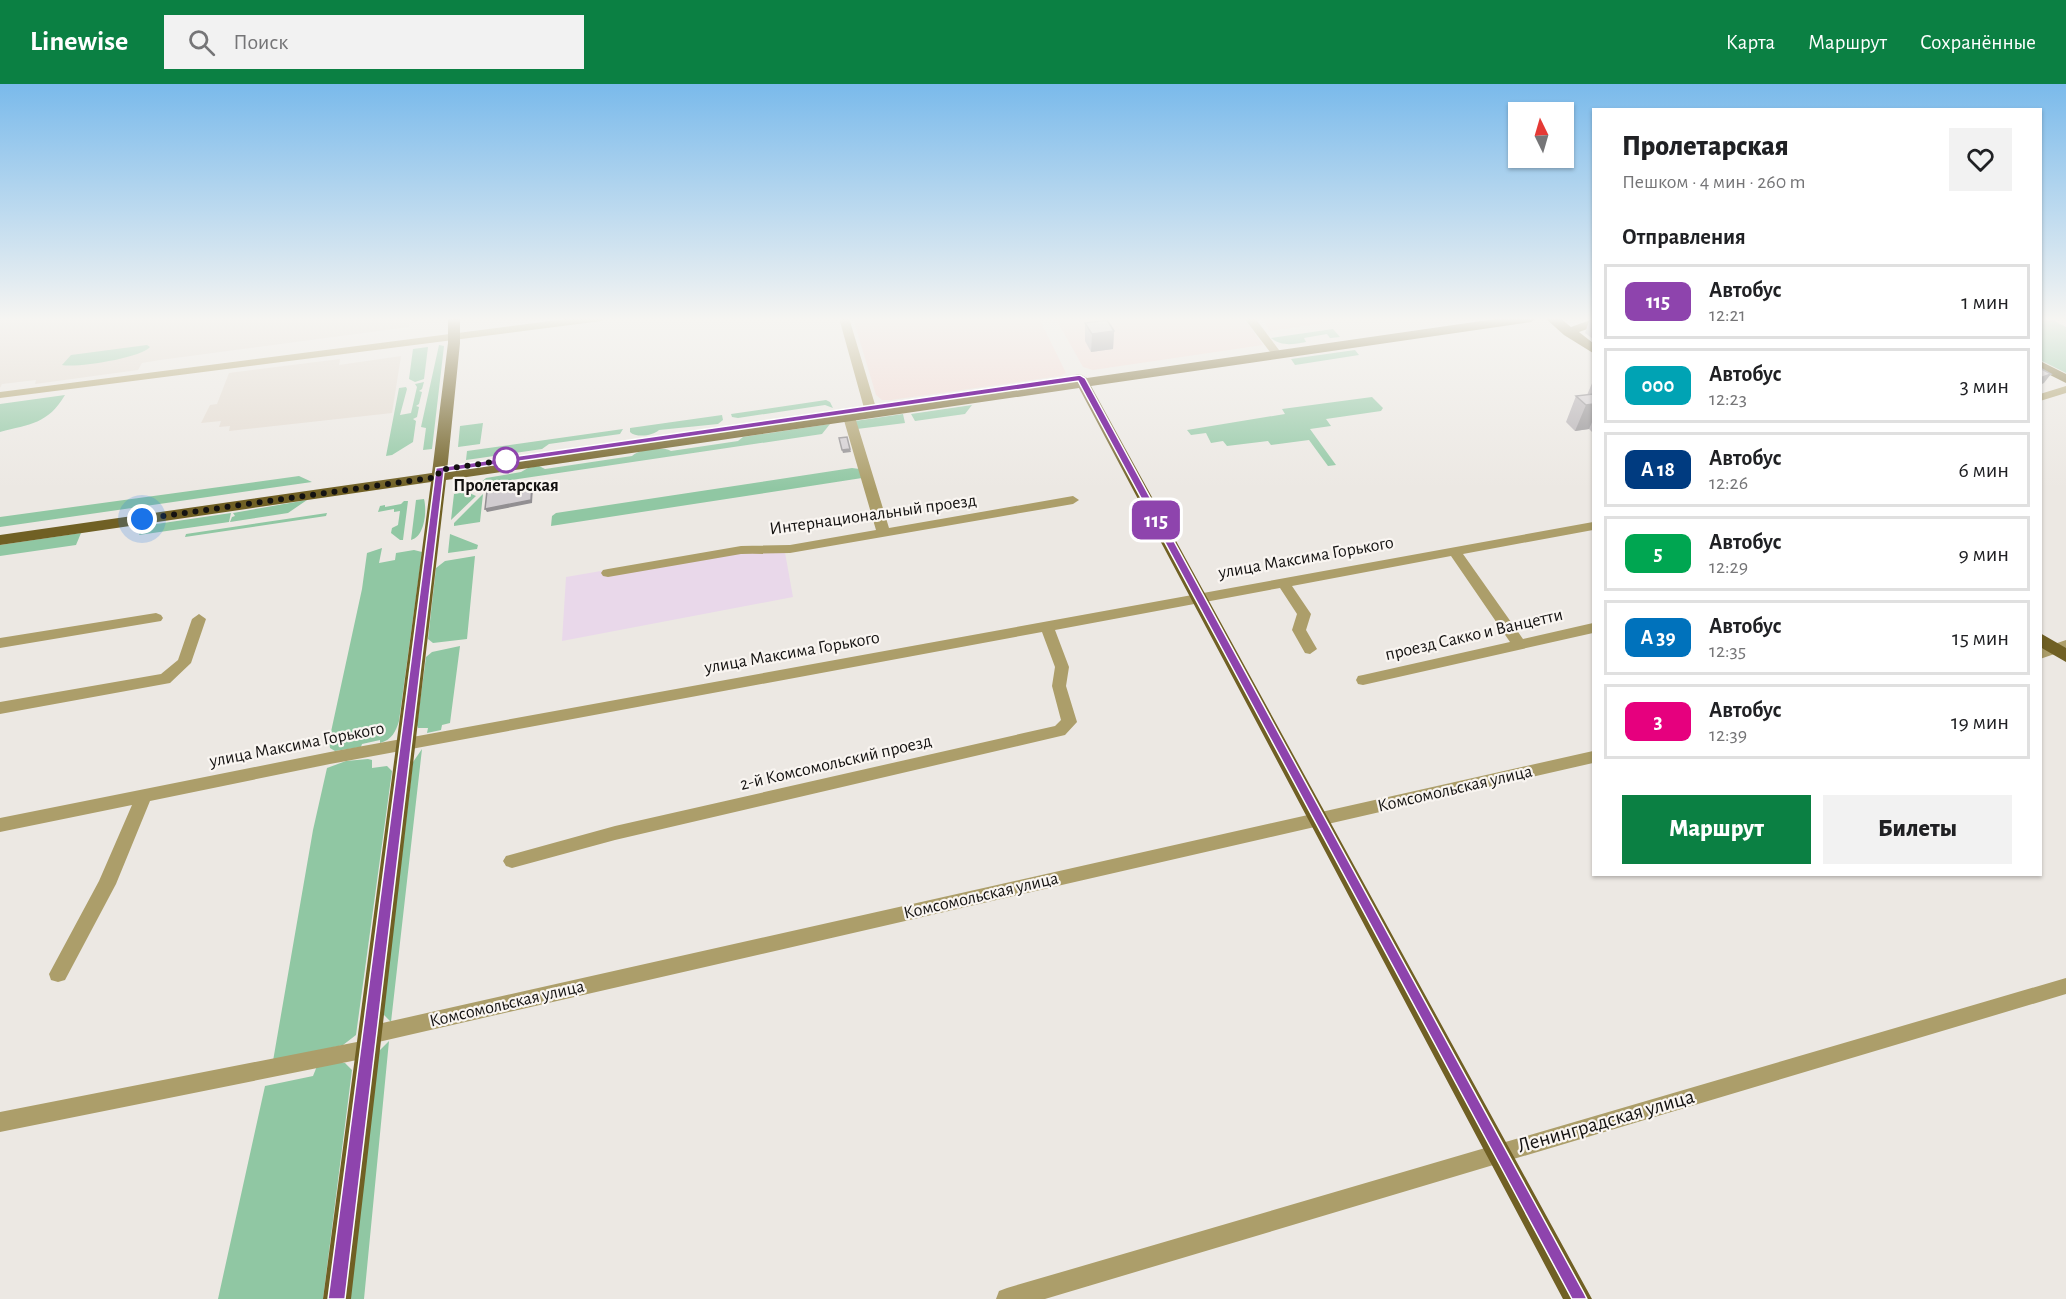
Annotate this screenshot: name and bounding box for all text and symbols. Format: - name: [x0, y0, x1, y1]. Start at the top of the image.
- search box: [164, 15, 584, 69]
- icon: search: [185, 26, 218, 59]
- text: Linewise: [30, 28, 128, 56]
- text: Поиск: [233, 31, 288, 53]
- text: Карта: [1726, 32, 1775, 53]
- text: Маршрут: [1808, 32, 1887, 53]
- text: Сохранённые: [1920, 32, 2036, 53]
- north arrow: [1508, 102, 1574, 168]
- map controls: [1508, 102, 1574, 168]
- button: heart: [1949, 128, 2012, 191]
- text: Пролетарская: [1622, 133, 1789, 161]
- text: Пешком · 4 мин · 260 m: [1622, 172, 1806, 192]
- text: Отправления: [1622, 226, 1746, 248]
- text: Автобус: [1709, 279, 1782, 301]
- text: 115: [1646, 291, 1670, 312]
- text: 1 мин: [1961, 291, 2009, 313]
- text: 12:21: [1709, 305, 1746, 325]
- text: Автобус: [1709, 363, 1782, 385]
- text: 000: [1642, 375, 1674, 396]
- text: 3 мин: [1960, 375, 2009, 397]
- text: 12:23: [1709, 389, 1747, 409]
- marker: Пролетарская: [493, 447, 519, 473]
- text: Автобус: [1709, 447, 1782, 469]
- text: А 18: [1641, 459, 1675, 480]
- text: 6 мин: [1958, 459, 2009, 481]
- text: 12:26: [1709, 473, 1748, 493]
- place label: Пролетарская: [453, 477, 559, 495]
- street label: Интернациональный проезд: [768, 492, 978, 538]
- line badge: 115: [1122, 500, 1190, 540]
- your location: [127, 504, 157, 534]
- text: 115: [1144, 510, 1168, 531]
- text: Автобус: [1709, 531, 1782, 553]
- street label: улица Максима Горького: [1216, 534, 1395, 582]
- text: 5: [1653, 543, 1663, 564]
- text: 9 мин: [1958, 543, 2009, 565]
- text: 12:29: [1709, 557, 1748, 577]
- street label: проезд Сакко и Ванцетти: [1383, 606, 1565, 664]
- text: Автобус: [1709, 615, 1782, 637]
- text: А 39: [1640, 627, 1676, 648]
- text: 15 мин: [1952, 627, 2009, 649]
- street label: улица Максима Горького: [702, 629, 881, 677]
- text: 12:35: [1709, 641, 1746, 661]
- text: Автобус: [1709, 699, 1782, 721]
- text: 3: [1653, 711, 1663, 732]
- text: 19 мин: [1951, 711, 2009, 733]
- street label: улица Максима Горького: [207, 719, 386, 771]
- text: 12:39: [1709, 725, 1747, 745]
- street label: 2-й Комсомольский проезд: [738, 732, 934, 794]
- street label: Комсомольская улица: [1376, 762, 1534, 816]
- button: Маршрут: [1622, 795, 1811, 864]
- button: Билеты: [1823, 795, 2012, 864]
- street label: Комсомольская улица: [902, 869, 1060, 923]
- street label: Комсомольская улица: [428, 977, 586, 1031]
- street label: Ленинградская улица: [1515, 1086, 1697, 1156]

